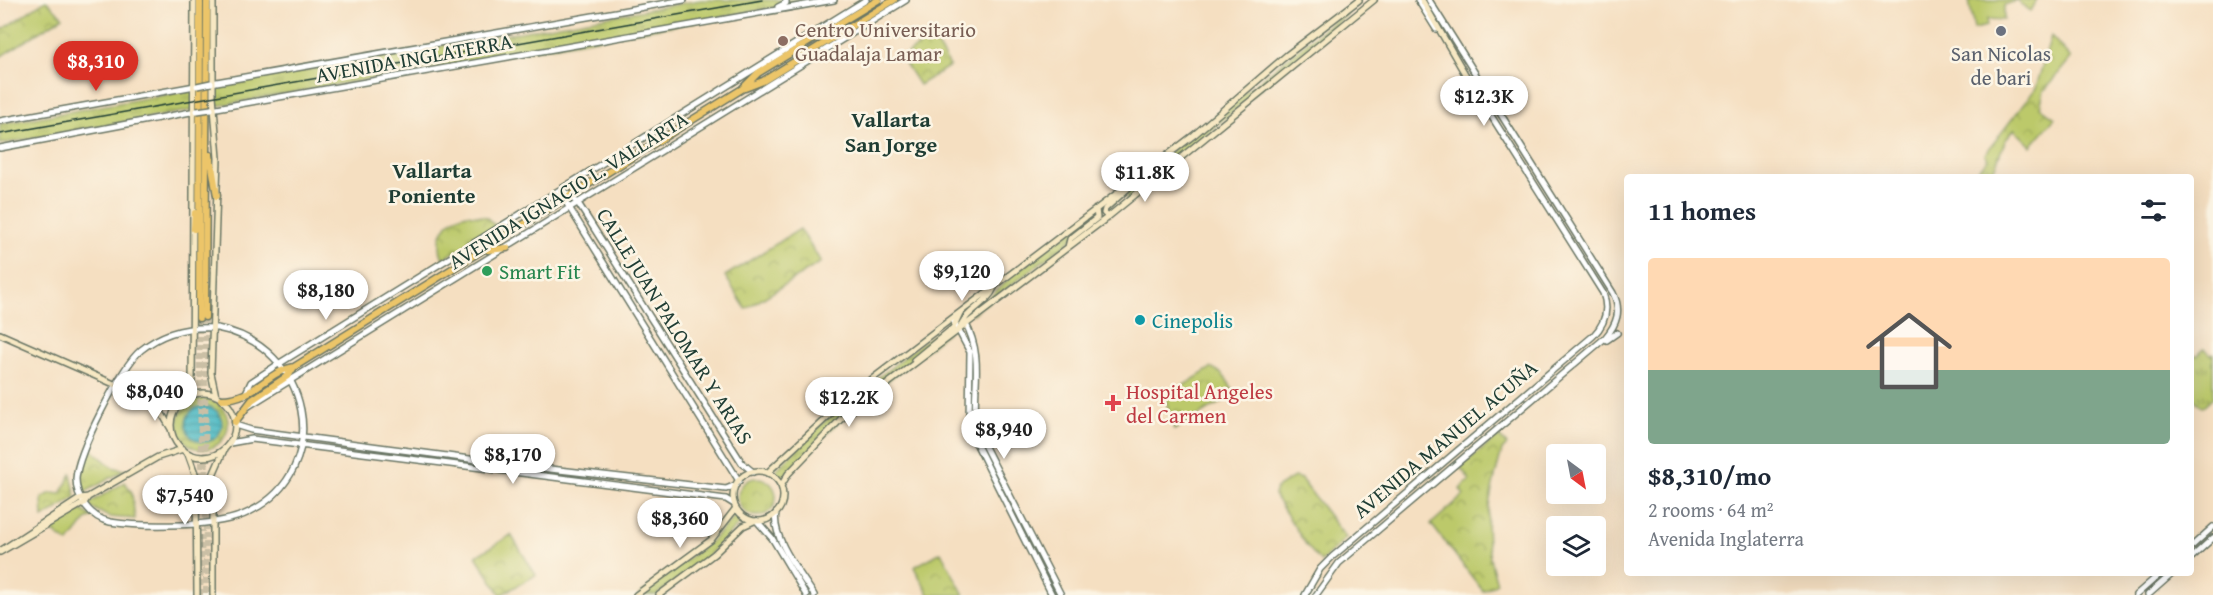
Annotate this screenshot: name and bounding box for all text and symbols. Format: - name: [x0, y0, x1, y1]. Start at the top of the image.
- place label: Centro Universitario Guadalaja Lamar: [795, 14, 976, 69]
- marker: San Nicolas de bari: [1994, 24, 2008, 38]
- street label: AVENIDA INGLATERRA: [313, 25, 515, 91]
- marker: Centro Universitario Guadalaja Lamar: [776, 34, 790, 48]
- place label: San Nicolas de bari: [1951, 38, 2051, 93]
- pin: $8,310: [47, 41, 145, 92]
- text: $8,310: [67, 46, 125, 75]
- pin: $12.3K: [1435, 76, 1533, 127]
- text: $12.3K: [1454, 81, 1514, 110]
- street label: AVENIDA IGNACIO L. VALLARTA: [442, 103, 694, 277]
- district label: Vallarta San Jorge: [845, 103, 937, 160]
- pin: $11.8K: [1096, 152, 1194, 203]
- district label: Vallarta Poniente: [388, 154, 476, 211]
- text: $11.8K: [1115, 157, 1175, 186]
- text: 11 homes: [1648, 191, 1756, 230]
- icon: filters: [2137, 194, 2170, 227]
- street label: CALLE JUAN PALOMAR Y ARIAS: [589, 202, 761, 450]
- pin: $9,120: [913, 251, 1011, 302]
- place label: Smart Fit: [499, 256, 581, 287]
- text: $9,120: [933, 256, 991, 285]
- marker: Smart Fit: [480, 264, 494, 278]
- pin: $8,180: [277, 270, 375, 321]
- text: $8,180: [297, 275, 355, 304]
- icon: home: [1855, 297, 1963, 405]
- place label: Cinepolis: [1152, 305, 1233, 336]
- marker: Cinepolis: [1133, 313, 1147, 327]
- street label: AVENIDA MANUEL ACUÑA: [1346, 352, 1544, 526]
- pin: $8,040: [106, 371, 204, 422]
- text: $8,040: [126, 376, 184, 405]
- place label: Hospital Angeles del Carmen: [1126, 376, 1273, 431]
- pin: $12.2K: [800, 377, 898, 428]
- text: $12.2K: [819, 382, 879, 411]
- marker: Hospital Angeles del Carmen: [1104, 394, 1122, 412]
- pin: $8,940: [955, 409, 1053, 460]
- text: $8,940: [975, 414, 1033, 443]
- pin: $8,170: [464, 434, 562, 485]
- text: $8,170: [484, 439, 542, 468]
- north arrow: [1546, 444, 1606, 504]
- map controls: [1546, 444, 1606, 576]
- text: $8,310/mo: [1648, 456, 1771, 495]
- pin: $7,540: [136, 475, 234, 526]
- text: $7,540: [156, 480, 214, 509]
- text: 2 rooms · 64 m²: [1648, 495, 1774, 524]
- pin: $8,360: [631, 498, 729, 549]
- text: $8,360: [651, 503, 709, 532]
- button: layers: [1546, 516, 1606, 576]
- text: Avenida Inglaterra: [1648, 524, 1804, 553]

